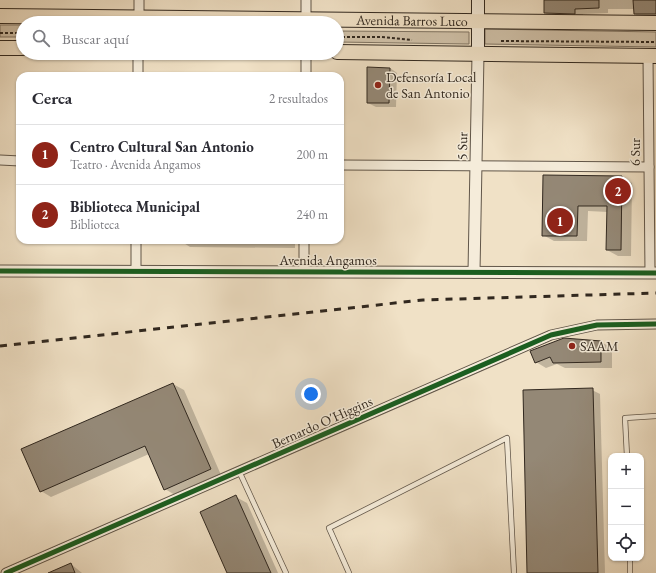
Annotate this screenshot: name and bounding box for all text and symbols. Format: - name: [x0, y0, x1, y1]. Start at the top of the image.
- street label: Avenida Barros Luco: [355, 11, 468, 30]
- search box: [16, 16, 344, 60]
- icon: search: [30, 27, 52, 49]
- text: Buscar aquí: [62, 29, 129, 48]
- place label: Defensoría Local de San Antonio: [386, 68, 477, 102]
- marker: Defensoría Local de San Antonio: [373, 80, 383, 90]
- text: Cerca: [32, 87, 72, 109]
- text: 2 resultados: [269, 90, 328, 107]
- street label: 5 Sur: [453, 131, 471, 160]
- text: Centro Cultural San Antonio: [70, 137, 254, 156]
- street label: 6 Sur: [626, 138, 644, 166]
- text: 1: [42, 146, 48, 163]
- text: 200 m: [297, 146, 328, 163]
- text: Teatro · Avenida Angamos: [70, 156, 201, 173]
- pin: 2: [605, 176, 631, 206]
- text: Biblioteca Municipal: [70, 197, 200, 216]
- text: 2: [42, 206, 48, 223]
- text: 240 m: [297, 206, 328, 223]
- pin: 1: [547, 206, 573, 236]
- text: Biblioteca: [70, 216, 119, 233]
- street label: Avenida Angamos: [278, 251, 377, 269]
- place label: SAAM: [580, 337, 619, 355]
- marker: SAAM: [567, 341, 577, 351]
- your location: [301, 384, 321, 404]
- street label: Bernardo O'Higgins: [269, 392, 376, 452]
- map controls: [608, 453, 644, 561]
- button: +: [608, 453, 644, 489]
- button: −: [608, 489, 644, 525]
- button: locate: [608, 525, 644, 561]

